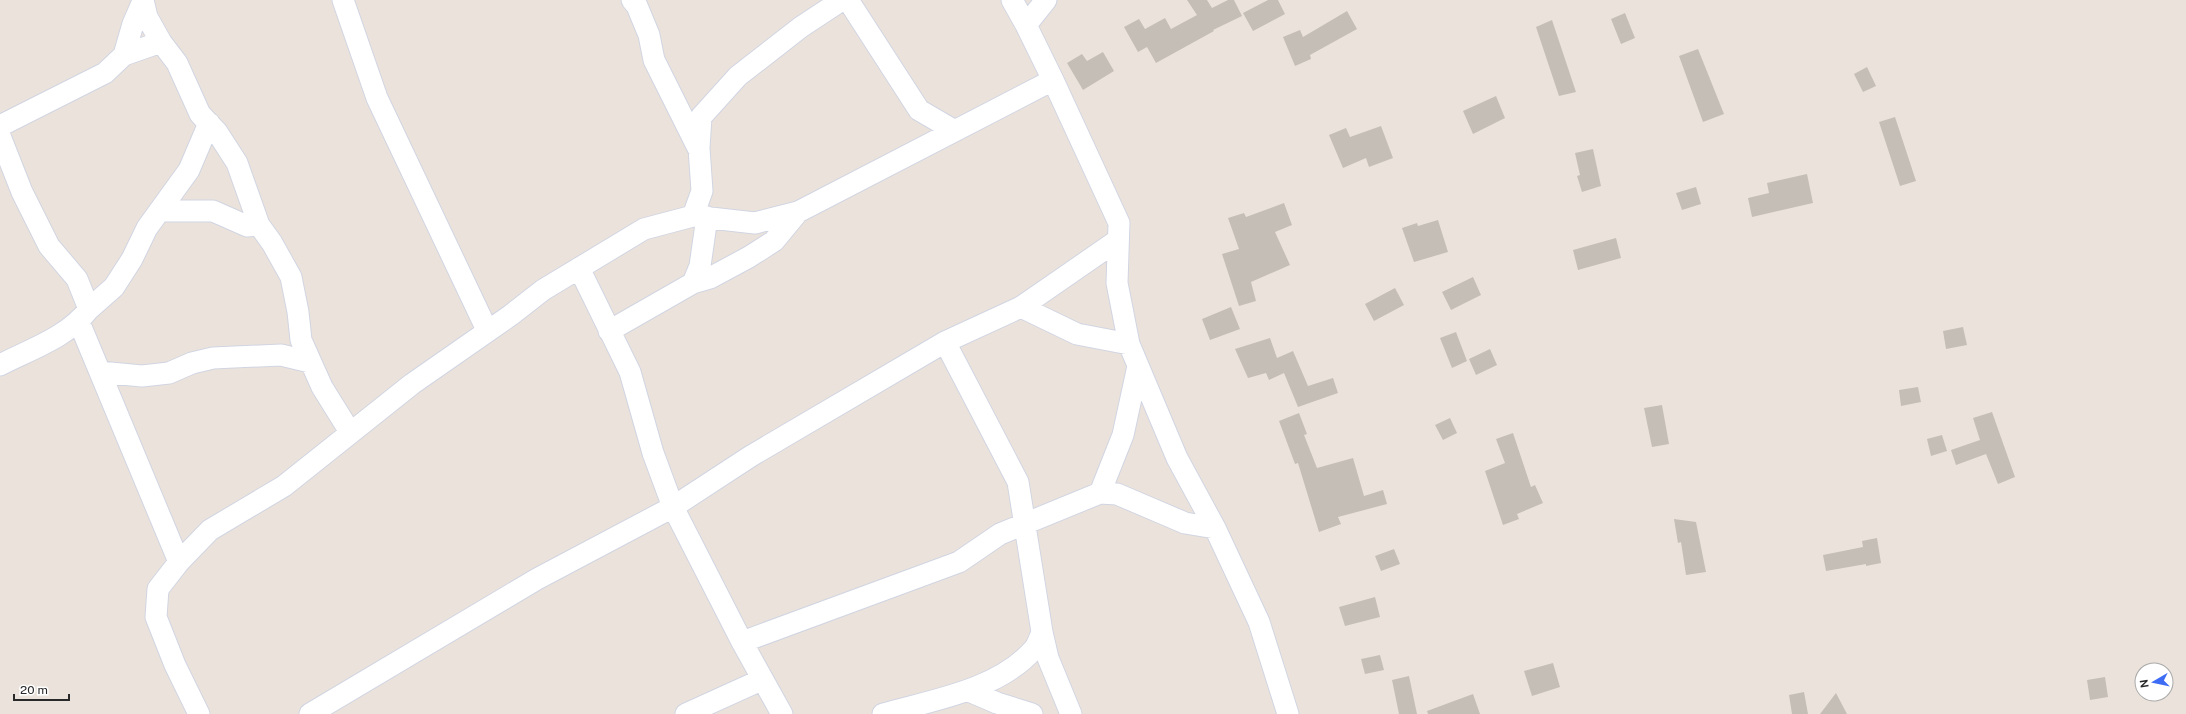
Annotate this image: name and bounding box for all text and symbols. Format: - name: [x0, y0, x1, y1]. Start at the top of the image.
- north arrow: [2134, 662, 2174, 702]
- scale bar: [14, 676, 69, 702]
- text: N: [2138, 678, 2151, 689]
- text: 20 m: [20, 683, 48, 697]

